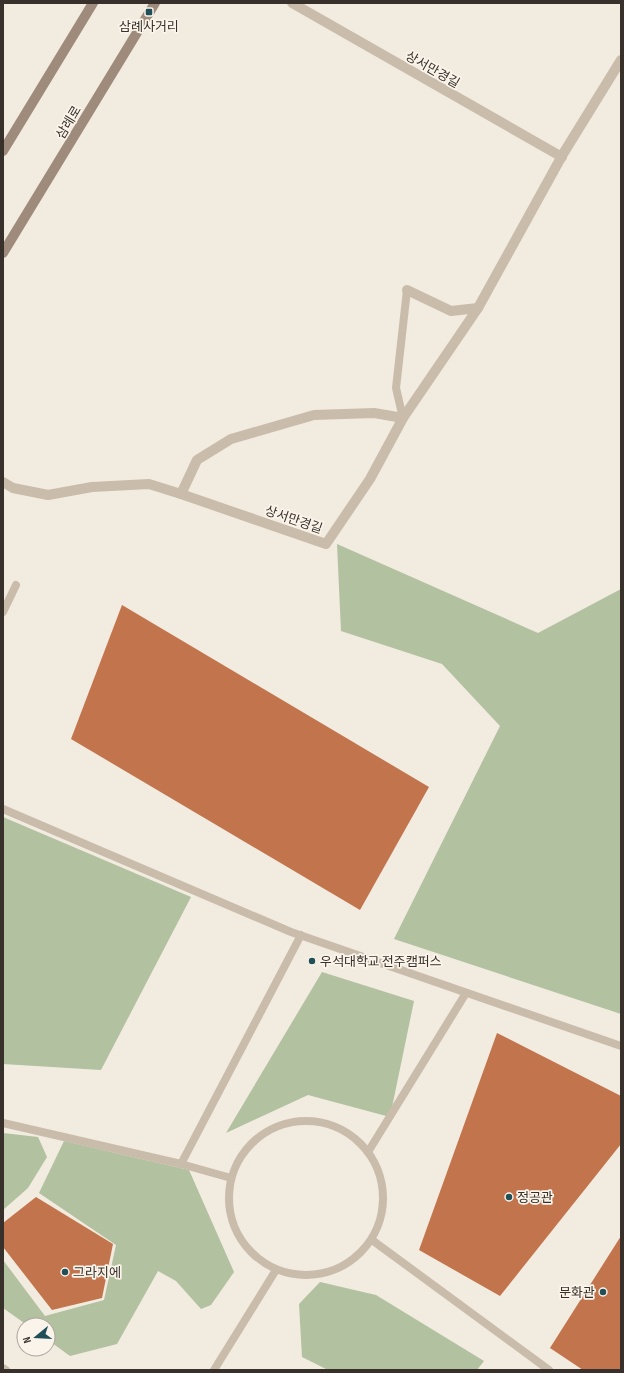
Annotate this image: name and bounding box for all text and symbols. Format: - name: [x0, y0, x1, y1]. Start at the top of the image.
- marker: 삼례사거리: [144, 7, 154, 17]
- place label: 삼례사거리: [119, 19, 179, 35]
- street label: 상서만경길: [403, 48, 462, 92]
- street label: 삼례로: [53, 103, 85, 142]
- street label: 상서만경길: [263, 503, 325, 537]
- place label: 우석대학교 전주캠퍼스: [320, 954, 442, 970]
- marker: 우석대학교 전주캠퍼스: [307, 956, 317, 966]
- place label: 정공관: [517, 1190, 553, 1206]
- marker: 정공관: [504, 1192, 514, 1202]
- place label: 그라지에: [73, 1265, 121, 1281]
- marker: 그라지에: [60, 1267, 70, 1277]
- place label: 문화관: [559, 1285, 595, 1301]
- marker: 문화관: [598, 1287, 608, 1297]
- north arrow: [16, 1317, 56, 1357]
- text: N: [20, 1335, 34, 1345]

